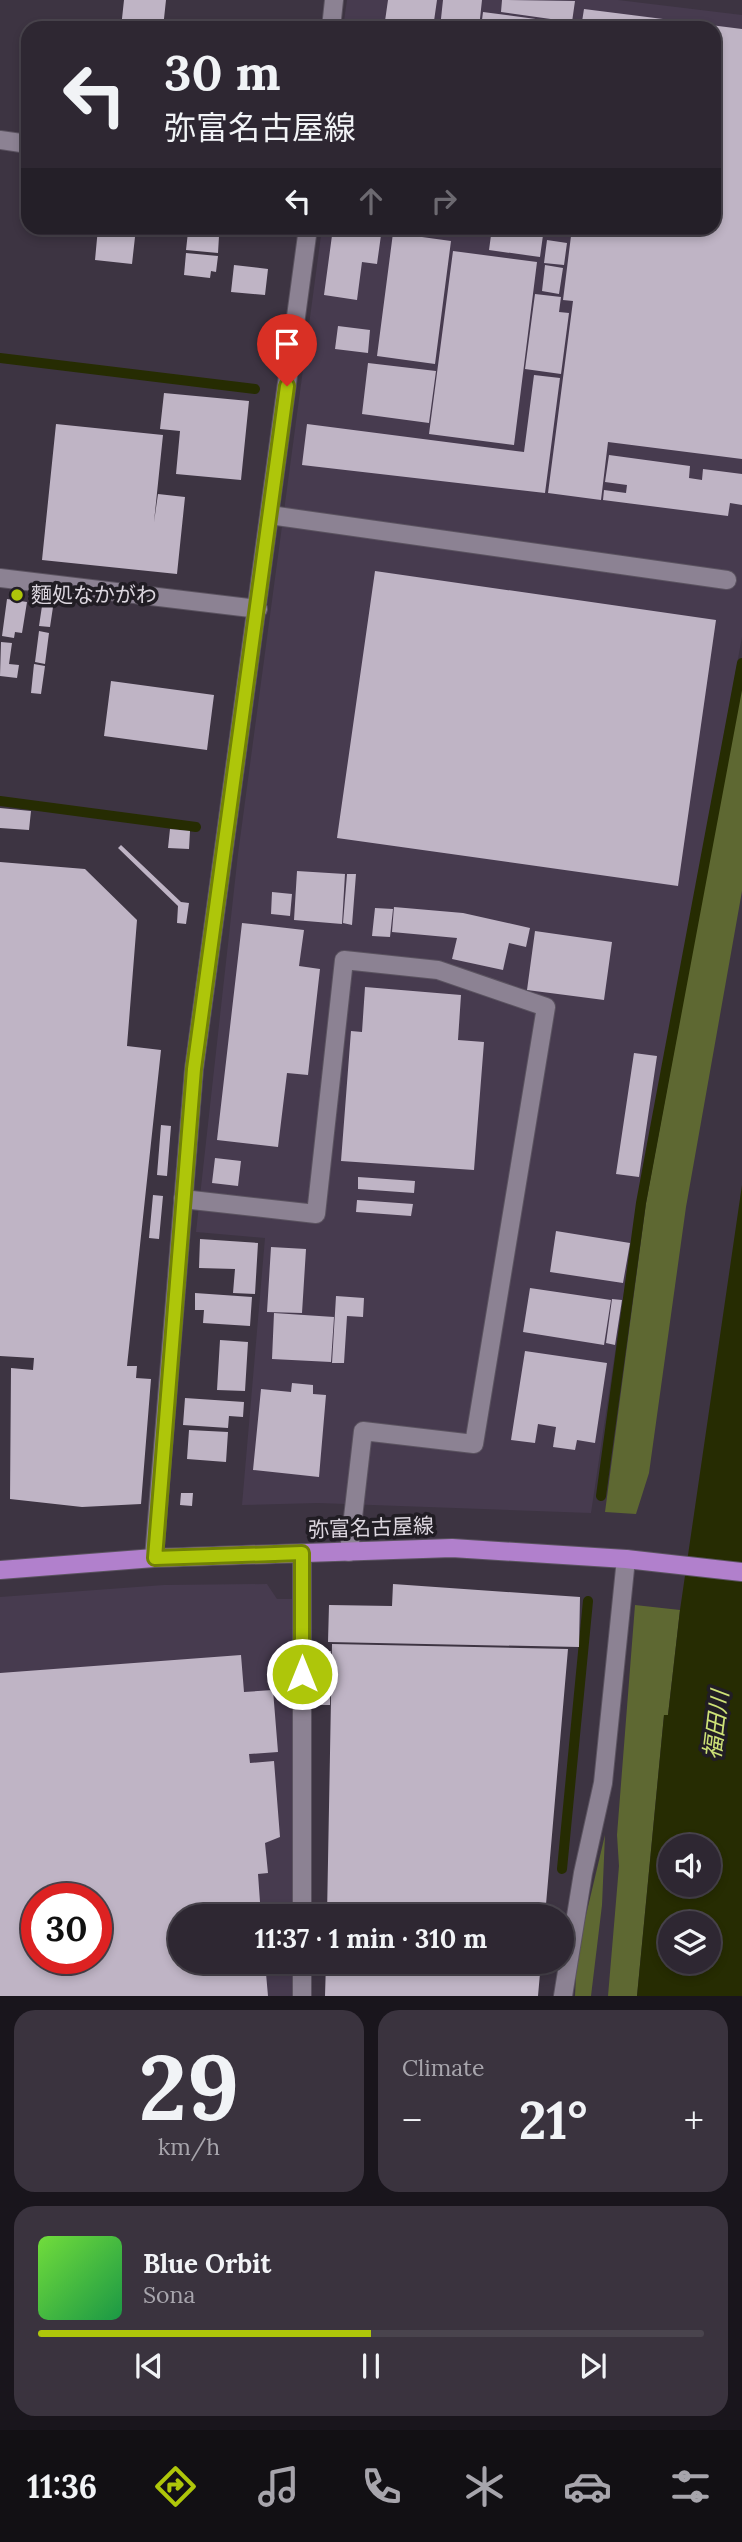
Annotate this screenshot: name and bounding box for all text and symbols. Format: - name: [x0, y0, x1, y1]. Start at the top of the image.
- text: 30 m: [164, 41, 281, 103]
- icon: left: [49, 49, 140, 140]
- text: 弥富名古屋線: [164, 107, 356, 148]
- icon: left: [279, 182, 317, 220]
- icon: ahead: [352, 182, 390, 220]
- icon: right: [425, 182, 463, 220]
- pin: [257, 314, 317, 386]
- icon: arrive: [268, 325, 306, 363]
- place label: 麵処なかがわ: [31, 581, 157, 608]
- marker: 麵処なかがわ: [9, 587, 25, 603]
- street label: 弥富名古屋線: [308, 1512, 434, 1543]
- position arrow: [265, 1637, 339, 1711]
- water label: 福田川: [697, 1686, 734, 1761]
- map controls: [658, 1834, 721, 1974]
- button: sound: [658, 1834, 721, 1897]
- speed limit sign: 30: [21, 1883, 112, 1974]
- button: layers: [658, 1911, 721, 1974]
- text: 11:37 · 1 min · 310 m: [255, 1922, 487, 1955]
- text: 29: [139, 2028, 239, 2145]
- text: Climate: [402, 2053, 484, 2082]
- text: 21°: [519, 2087, 587, 2153]
- text: −: [402, 2096, 422, 2144]
- text: +: [684, 2096, 704, 2144]
- text: km/h: [158, 2132, 220, 2161]
- text: Blue Orbit: [143, 2247, 271, 2280]
- text: Sona: [143, 2280, 195, 2309]
- icon: previous: [130, 2347, 168, 2385]
- icon: pause: [352, 2347, 390, 2385]
- icon: next: [574, 2347, 612, 2385]
- icon: directions: [151, 2462, 200, 2511]
- icon: music: [254, 2462, 303, 2511]
- icon: phone: [357, 2462, 406, 2511]
- icon: climate: [460, 2462, 509, 2511]
- icon: car: [563, 2462, 612, 2511]
- icon: filters: [666, 2462, 715, 2511]
- text: 11:36: [27, 2466, 97, 2507]

